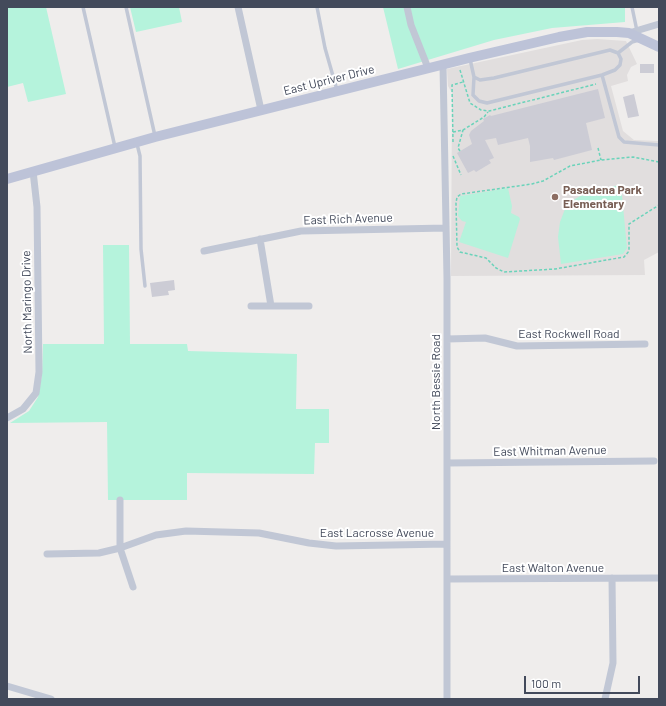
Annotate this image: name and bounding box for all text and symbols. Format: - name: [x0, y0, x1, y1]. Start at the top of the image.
- street label: East Upriver Drive: [282, 62, 376, 98]
- place label: Pasadena Park Elementary: [563, 183, 642, 211]
- marker: Pasadena Park Elementary: [550, 192, 560, 202]
- street label: East Rich Avenue: [303, 210, 393, 228]
- street label: North Maringo Drive: [19, 250, 35, 354]
- street label: East Rockwell Road: [518, 327, 620, 341]
- street label: North Bessie Road: [429, 334, 443, 430]
- street label: East Whitman Avenue: [493, 443, 607, 459]
- street label: East Lacrosse Avenue: [320, 526, 434, 540]
- street label: East Walton Avenue: [502, 561, 604, 575]
- scale bar: [526, 668, 642, 694]
- text: 100 m: [531, 676, 561, 690]

